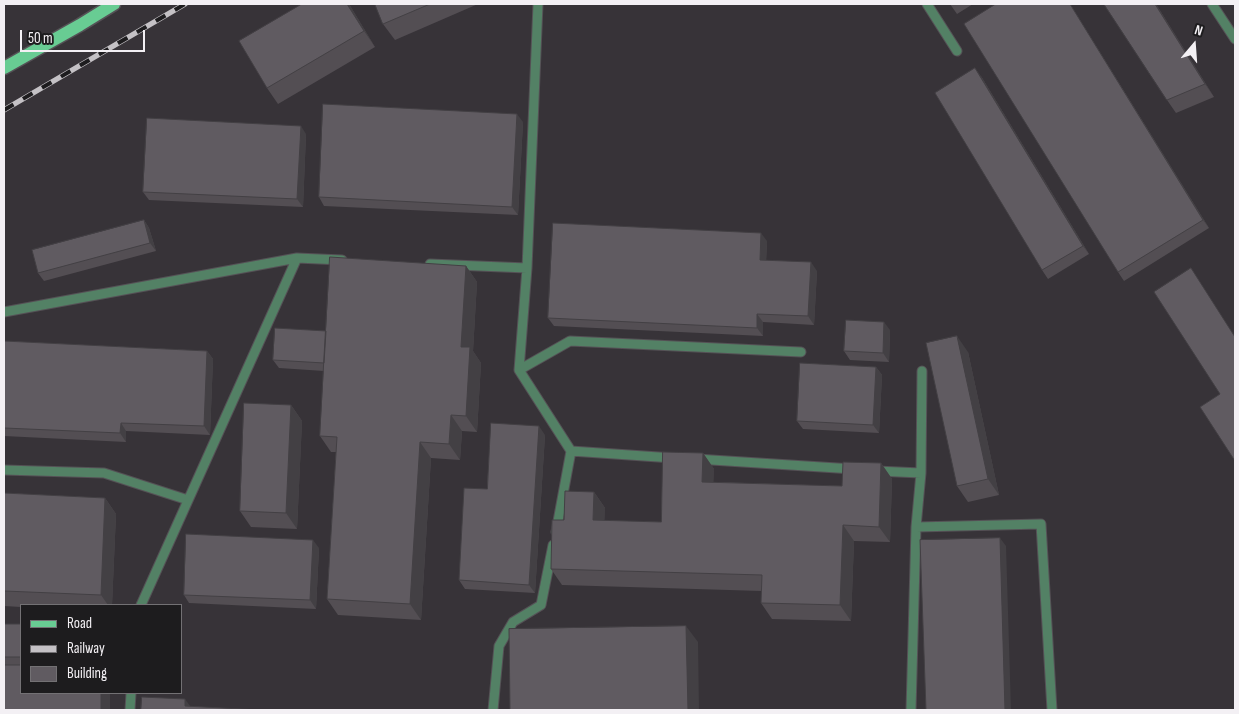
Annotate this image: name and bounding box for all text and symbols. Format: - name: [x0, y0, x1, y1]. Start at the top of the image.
- scale bar: [22, 20, 148, 52]
- north arrow: [1169, 20, 1219, 70]
- text: N: [1193, 21, 1205, 39]
- text: 50 m: [28, 29, 53, 48]
- legend: [20, 604, 182, 694]
- text: Road: [67, 614, 92, 633]
- text: Railway: [67, 639, 105, 658]
- text: Building: [67, 664, 107, 683]

